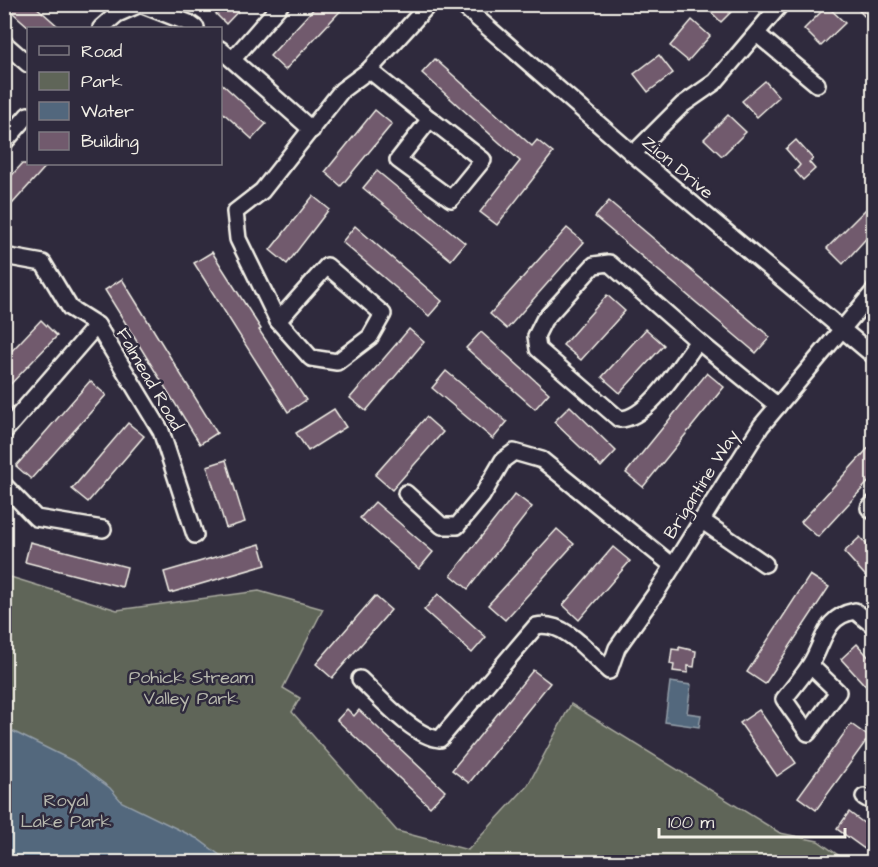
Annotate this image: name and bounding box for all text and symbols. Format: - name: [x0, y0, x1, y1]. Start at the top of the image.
- legend: [27, 27, 222, 165]
- text: Road: [81, 39, 122, 64]
- text: Park: [81, 69, 123, 94]
- text: Water: [81, 99, 134, 124]
- text: Building: [81, 129, 139, 155]
- street label: Zion Drive: [636, 130, 719, 205]
- street label: Falmead Road: [110, 323, 189, 435]
- street label: Brigantine Way: [658, 425, 746, 544]
- park label: Pohick Stream Valley Park: [129, 665, 253, 712]
- park label: Royal Lake Park: [20, 788, 112, 834]
- scale bar: [659, 801, 845, 839]
- text: 100 m: [668, 810, 714, 835]

